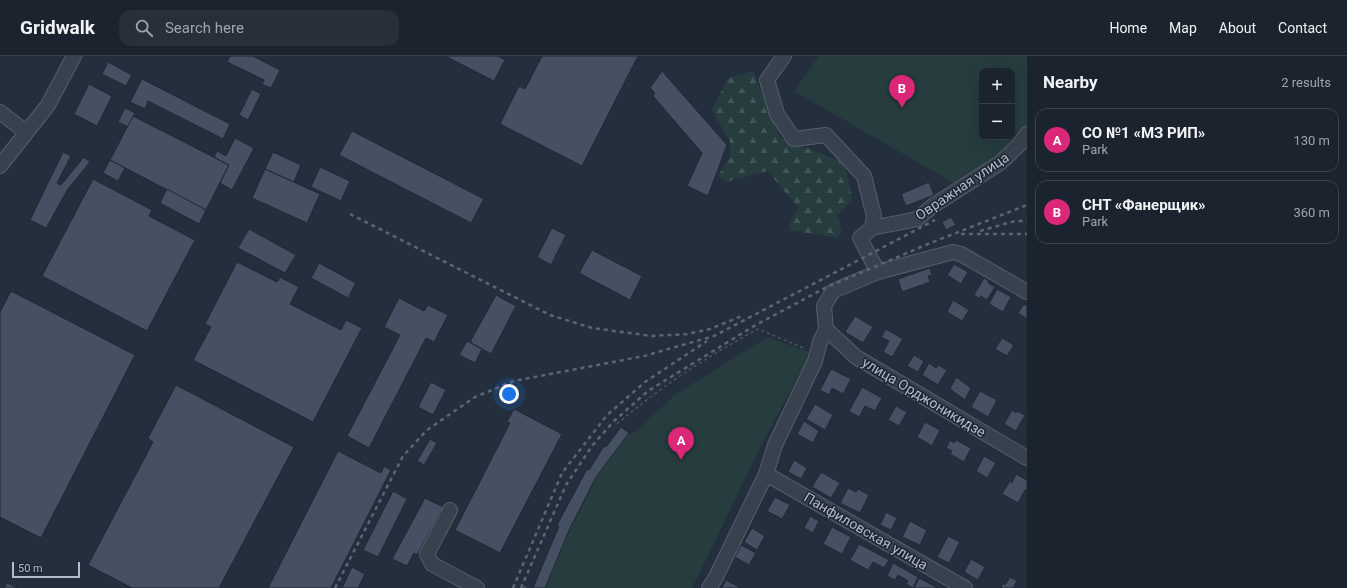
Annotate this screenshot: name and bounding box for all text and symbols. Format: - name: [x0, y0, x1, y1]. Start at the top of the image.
- search box: [119, 10, 399, 46]
- text: Gridwalk: [20, 16, 95, 39]
- icon: search: [133, 17, 155, 39]
- text: Search here: [165, 19, 244, 37]
- text: Home: [1109, 20, 1147, 36]
- text: Map: [1169, 20, 1197, 36]
- text: About: [1219, 20, 1256, 36]
- text: Contact: [1278, 20, 1327, 36]
- map controls: [979, 68, 1015, 140]
- button: +: [979, 68, 1015, 104]
- text: Nearby: [1043, 72, 1098, 92]
- pin: B: [889, 75, 915, 108]
- text: 2 results: [1281, 75, 1331, 90]
- button: −: [979, 104, 1015, 140]
- text: СО №1 «МЗ РИП»: [1082, 124, 1205, 142]
- text: A: [1053, 133, 1061, 148]
- text: 130 m: [1293, 133, 1330, 148]
- text: Park: [1082, 142, 1108, 157]
- street label: Овражная улица: [912, 149, 1012, 223]
- text: СНТ «Фанерщик»: [1082, 196, 1206, 214]
- text: B: [1053, 205, 1061, 220]
- text: 360 m: [1293, 205, 1330, 220]
- text: Park: [1082, 214, 1108, 229]
- street label: улица Орджоникидзе: [859, 354, 989, 440]
- your location: [499, 384, 519, 404]
- pin: A: [668, 427, 694, 460]
- street label: Панфиловская улица: [801, 489, 931, 573]
- scale bar: [12, 560, 80, 579]
- text: 50 m: [18, 562, 43, 575]

